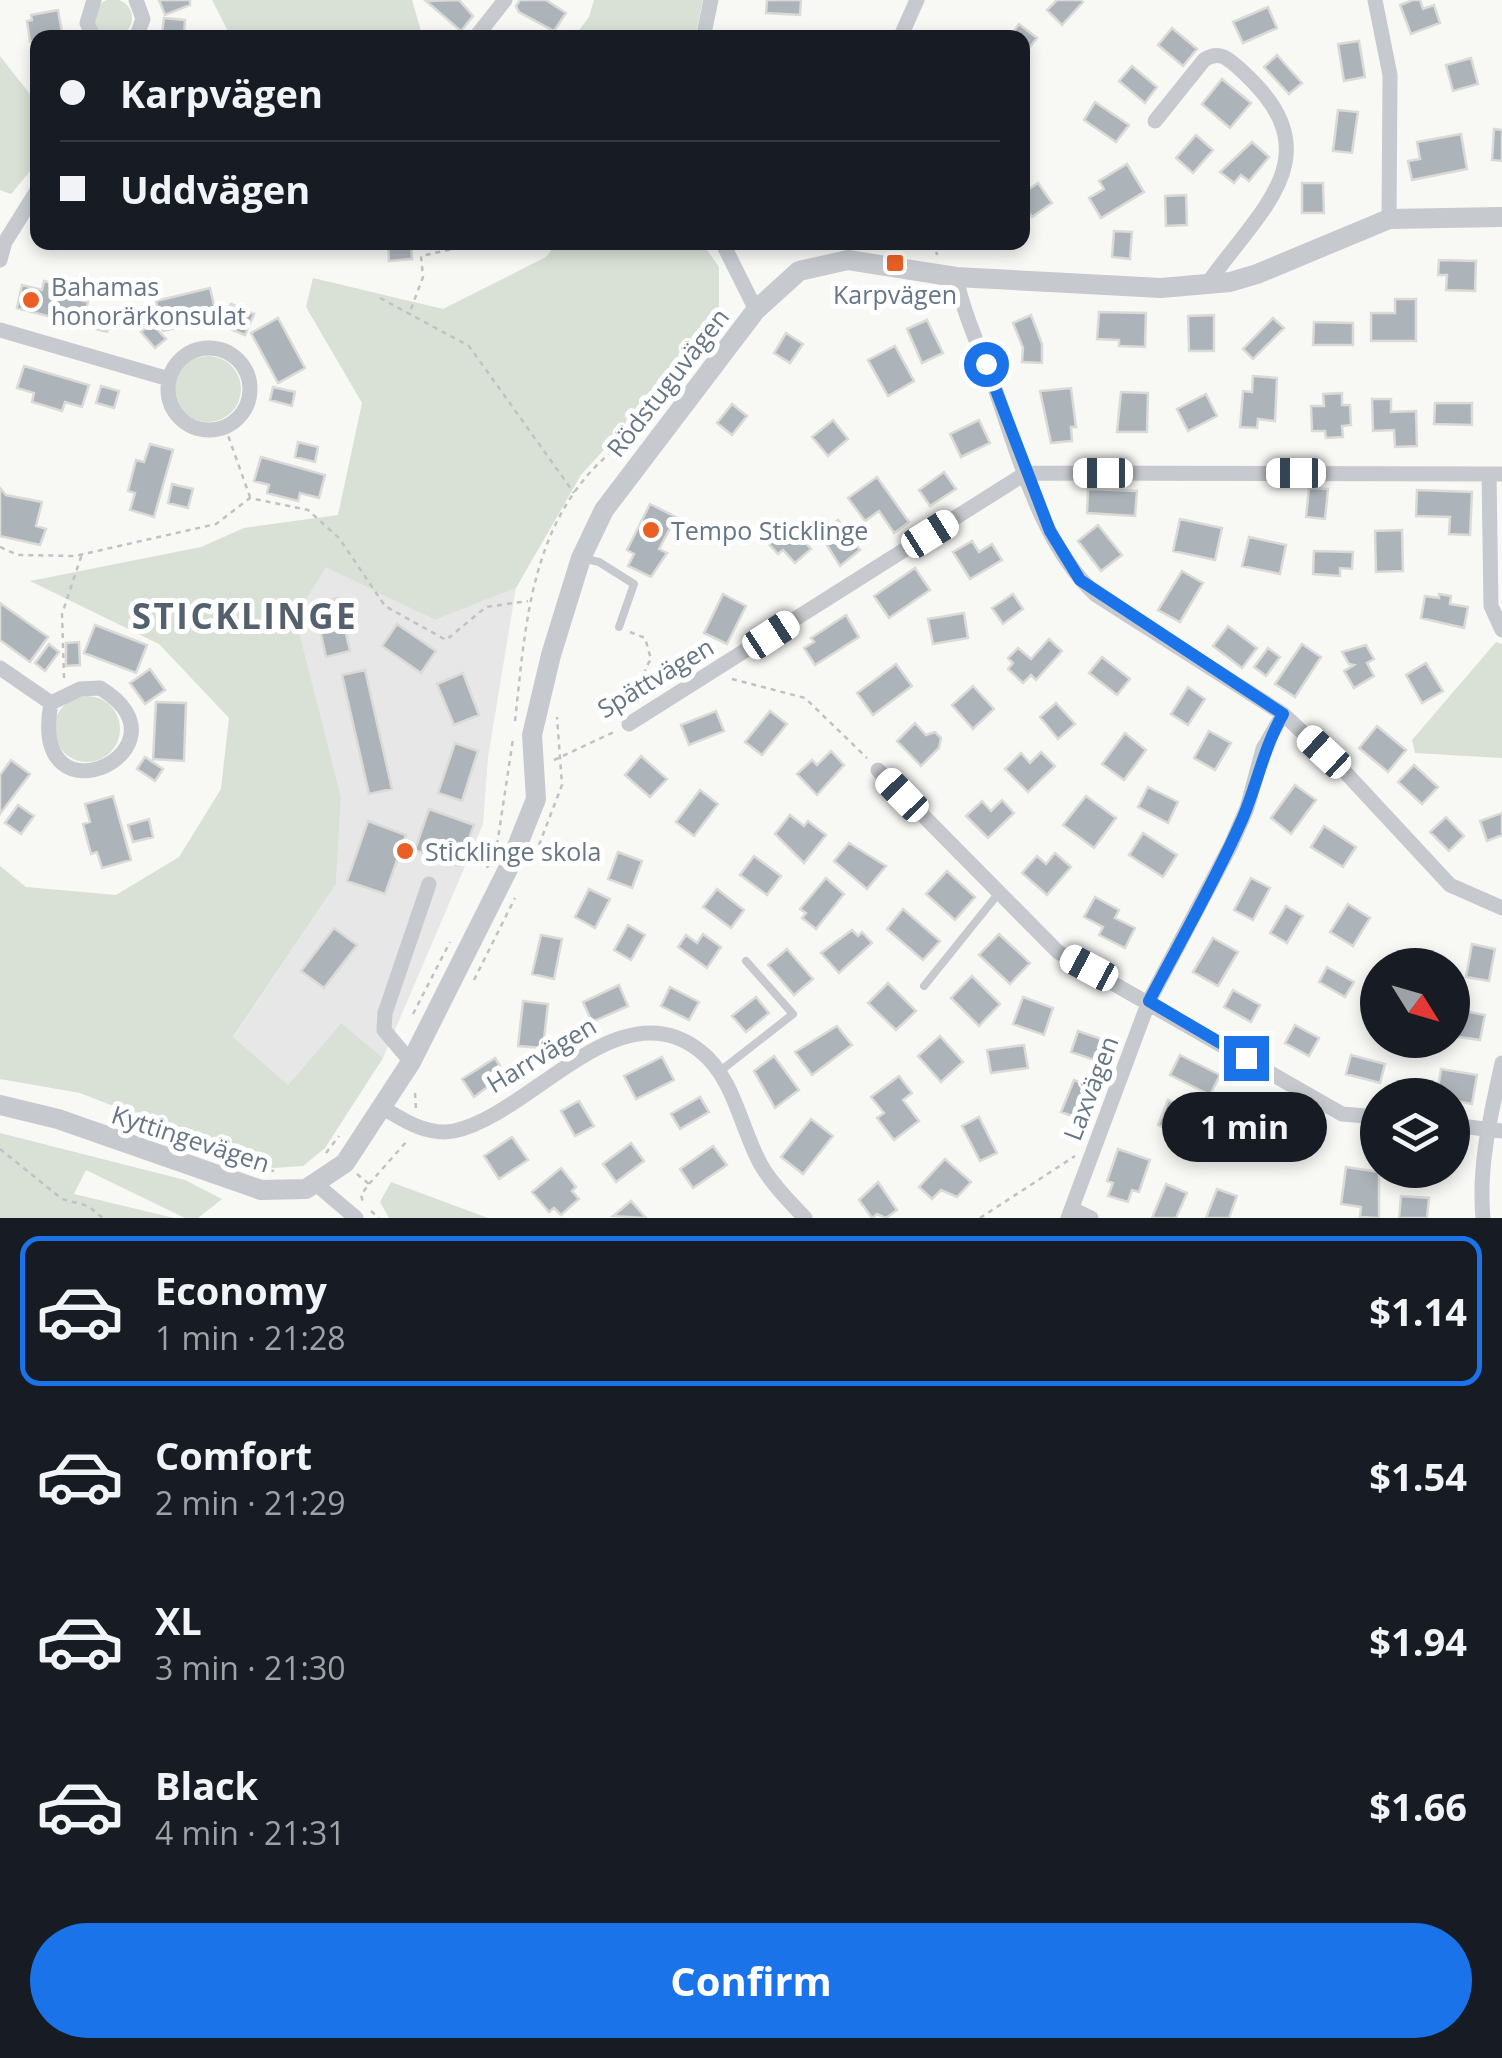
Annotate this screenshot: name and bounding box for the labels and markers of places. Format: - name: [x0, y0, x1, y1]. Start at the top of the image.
- marker: Karpvägen: [884, 252, 906, 274]
- place label: Bahamas honorärkonsulat: [51, 269, 246, 332]
- place label: Karpvägen: [833, 277, 957, 311]
- marker: Bahamas honorärkonsulat: [20, 289, 42, 311]
- place label: Tempo Sticklinge: [671, 513, 868, 547]
- marker: Tempo Sticklinge: [640, 519, 662, 541]
- place label: Sticklinge skola: [425, 834, 601, 868]
- marker: Sticklinge skola: [394, 840, 416, 862]

